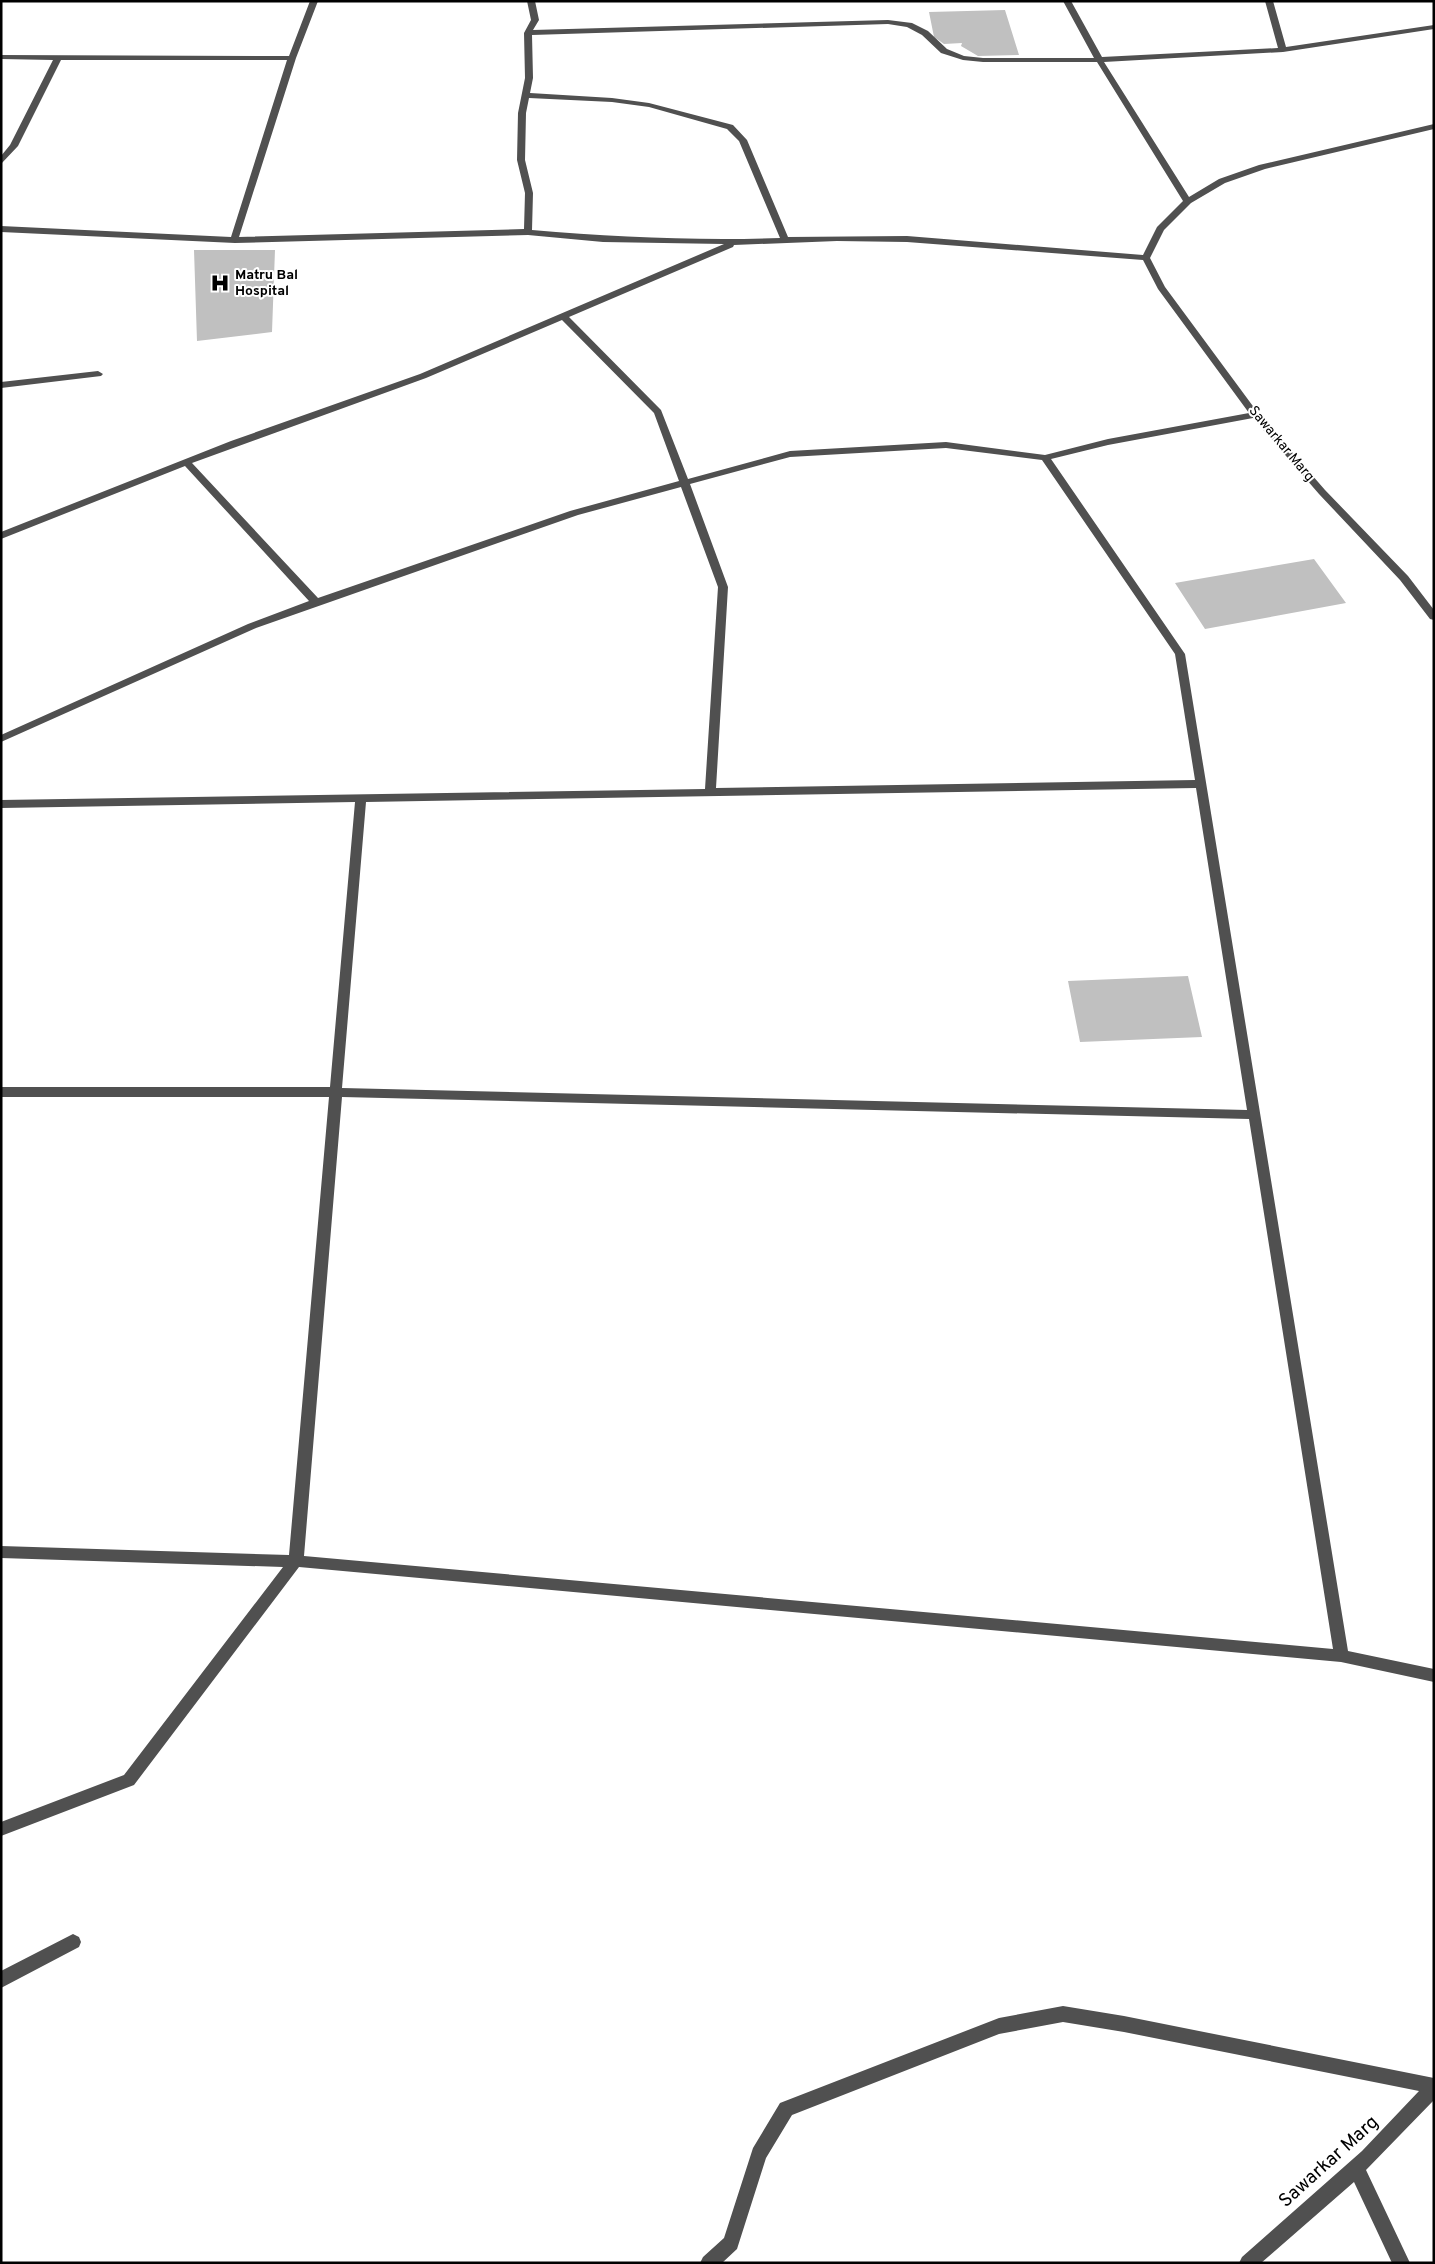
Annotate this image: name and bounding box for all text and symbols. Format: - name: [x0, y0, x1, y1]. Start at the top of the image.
- place label: Matru Bal Hospital: [235, 267, 298, 300]
- hospital icon: Matru Bal Hospital: [209, 272, 231, 294]
- street label: Sawarkar Marg: [1245, 403, 1317, 485]
- street label: Sawarkar Marg: [1274, 2111, 1384, 2213]

